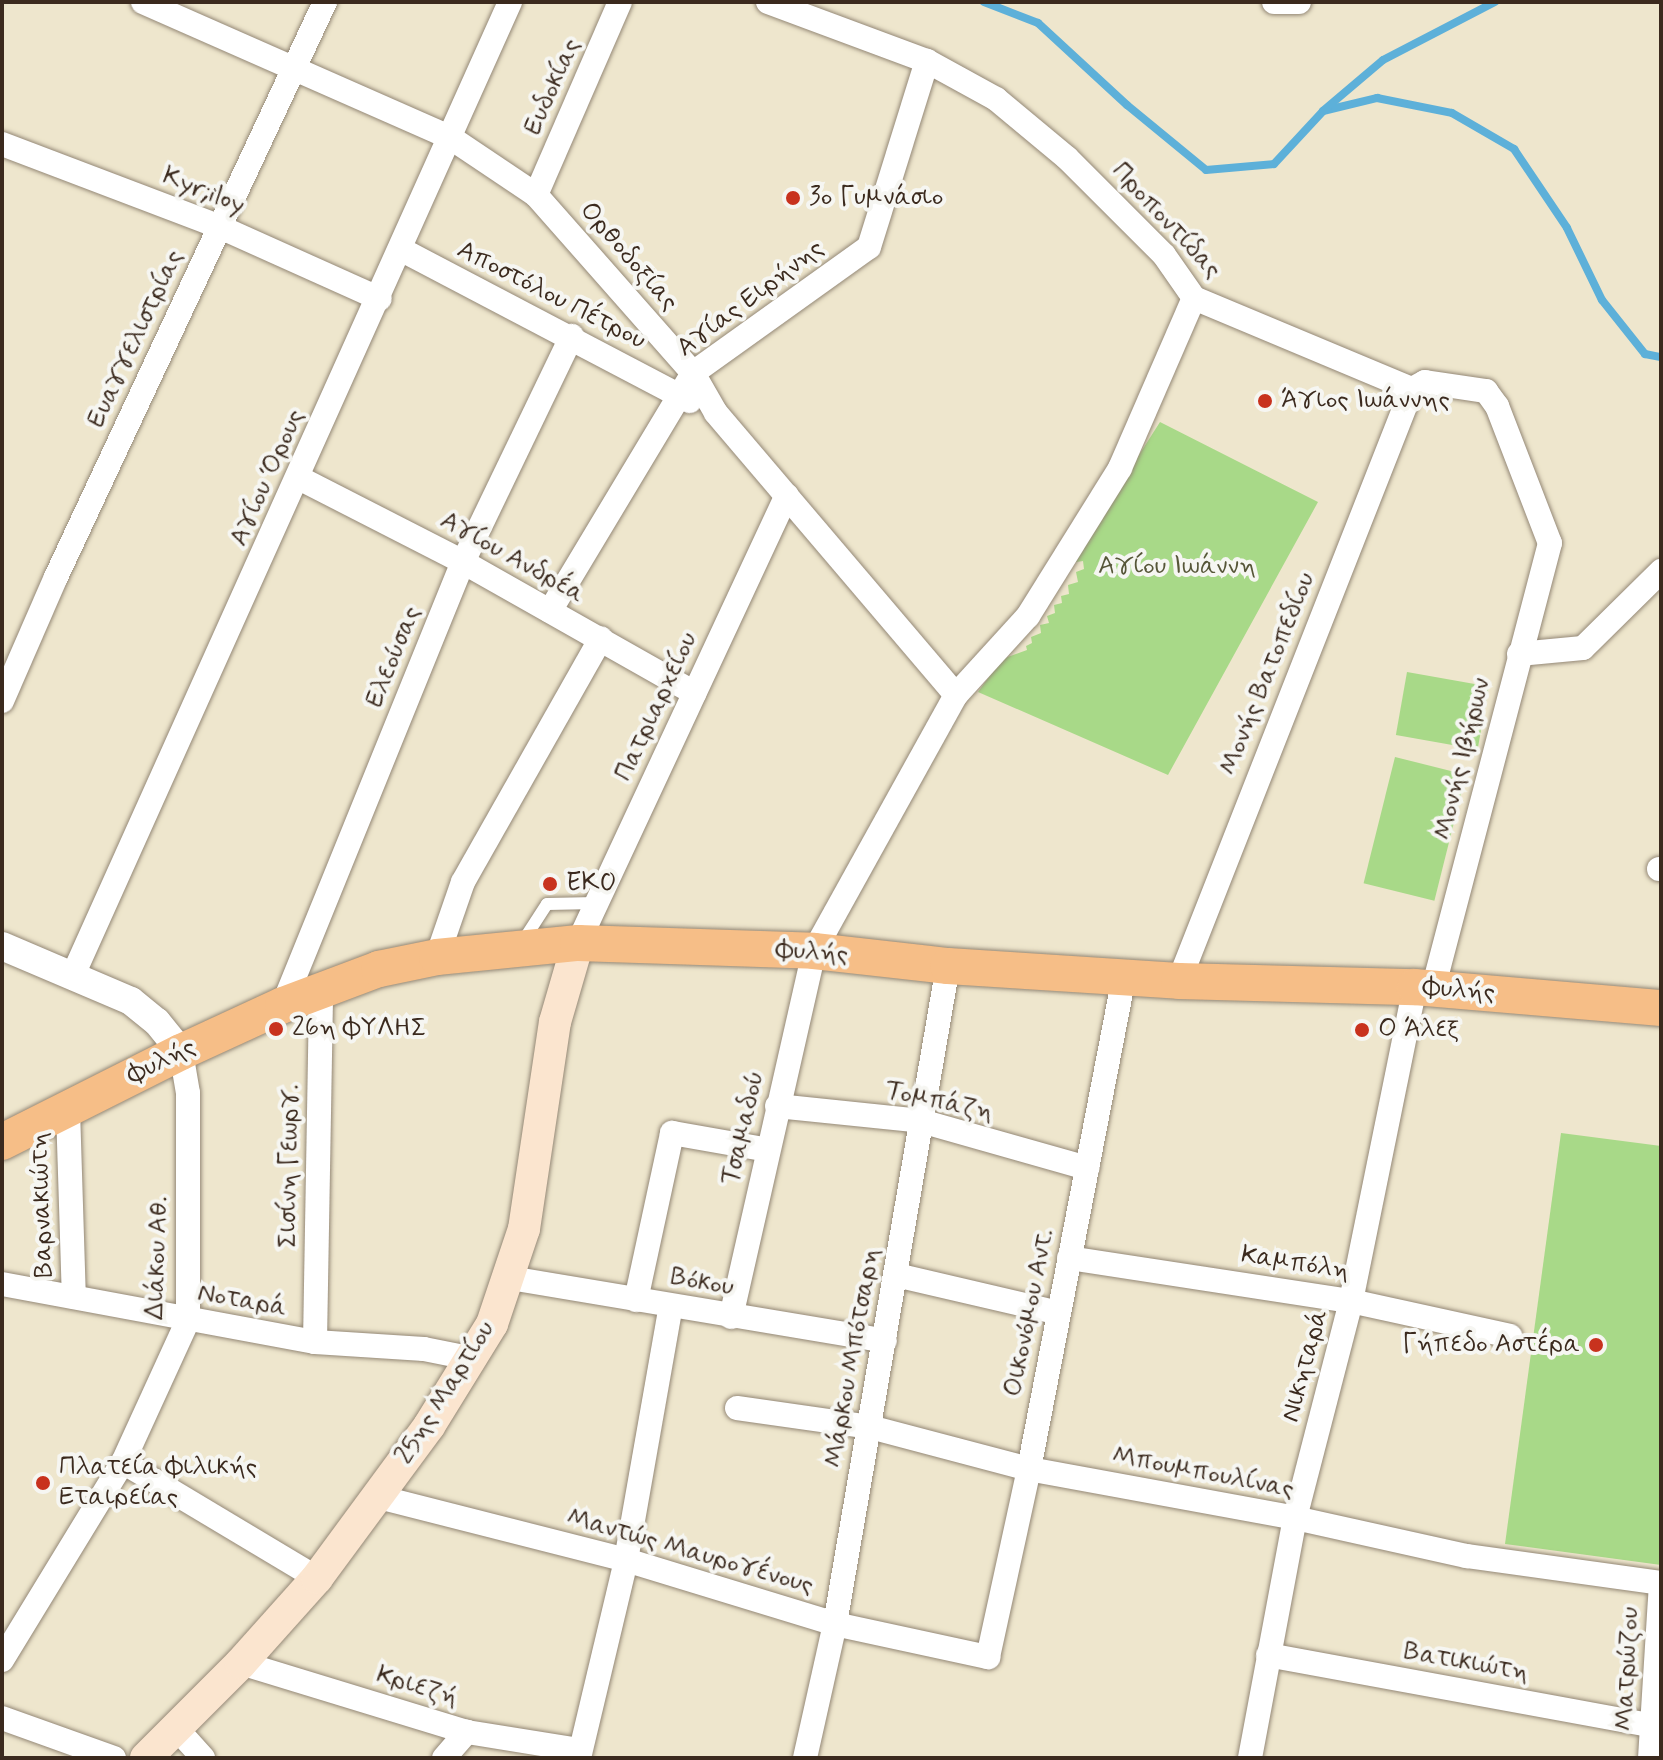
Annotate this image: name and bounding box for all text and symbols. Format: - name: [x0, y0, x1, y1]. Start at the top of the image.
- street label: Ευδοκίας: [518, 34, 588, 140]
- street label: Προποντίδας: [1104, 156, 1228, 286]
- street label: Kyr;iloy: [157, 161, 249, 223]
- place label: 3ο Γυμνάσιο: [809, 182, 943, 214]
- marker: 3ο Γυμνάσιο: [784, 189, 802, 207]
- street label: Ορθοδοξίας: [572, 196, 684, 318]
- street label: Αγίας Ειρήνης: [671, 234, 831, 364]
- street label: Αποστόλου Πέτρου: [452, 235, 650, 357]
- street label: Ευαγγελιστρίας: [81, 245, 191, 433]
- place label: Άγιος Ιωάννης: [1281, 385, 1450, 417]
- marker: Άγιος Ιωάννης: [1256, 392, 1274, 410]
- street label: Αγίου Όρους: [224, 405, 312, 551]
- street label: Αγίου Ανδρέα: [434, 505, 590, 611]
- park label: Αγίου Ιωάννη: [1098, 551, 1256, 583]
- street label: Μονής Βατοπεδίου: [1213, 568, 1323, 780]
- street label: Ελεούσας: [360, 602, 428, 712]
- street label: Πατριαρχείου: [609, 628, 705, 786]
- street label: Μονής Ιβήρων: [1428, 675, 1498, 843]
- place label: EKO: [566, 868, 617, 900]
- marker: EKO: [541, 875, 559, 893]
- street label: Φυλής: [775, 935, 849, 971]
- street label: Φυλής: [1422, 972, 1496, 1010]
- place label: 26η ΦΥΛΗΣ: [292, 1013, 427, 1045]
- place label: Ο Άλεξ: [1378, 1014, 1459, 1046]
- marker: 26η ΦΥΛΗΣ: [267, 1020, 285, 1038]
- marker: Ο Άλεξ: [1353, 1021, 1371, 1039]
- street label: Φυλής: [123, 1032, 201, 1092]
- street label: Τσαμαδού: [716, 1068, 772, 1188]
- street label: Τομπάζη: [882, 1075, 996, 1129]
- street label: Σισίνη Γεωργ.: [273, 1084, 307, 1248]
- street label: Βαρνακιώτη: [25, 1132, 61, 1278]
- street label: Διάκου Αθ.: [140, 1196, 176, 1320]
- street label: Οικονόμου Αντ.: [998, 1226, 1062, 1400]
- street label: Καμπόλη: [1239, 1240, 1351, 1288]
- street label: Μάρκου Μπότσαρη: [818, 1246, 888, 1470]
- street label: Βόκου: [668, 1262, 736, 1304]
- street label: Νοταρά: [195, 1278, 289, 1324]
- street label: Νικηταρά: [1276, 1306, 1336, 1426]
- street label: 25ης Μαρτίου: [390, 1316, 502, 1470]
- place label: Γήπεδο Αστέρα: [1402, 1329, 1580, 1361]
- marker: Γήπεδο Αστέρα: [1587, 1336, 1605, 1354]
- street label: Μπουμπουλίνας: [1110, 1440, 1296, 1506]
- place label: Πλατεία Φιλικής Εταιρείας: [59, 1452, 257, 1514]
- marker: Πλατεία Φιλικής Εταιρείας: [34, 1474, 52, 1492]
- street label: Μαντώς Μαυρογένους: [563, 1502, 817, 1602]
- street label: Ματρώζου: [1609, 1606, 1647, 1732]
- street label: Βατικιώτη: [1401, 1637, 1531, 1689]
- street label: Κριεζή: [373, 1660, 461, 1714]

